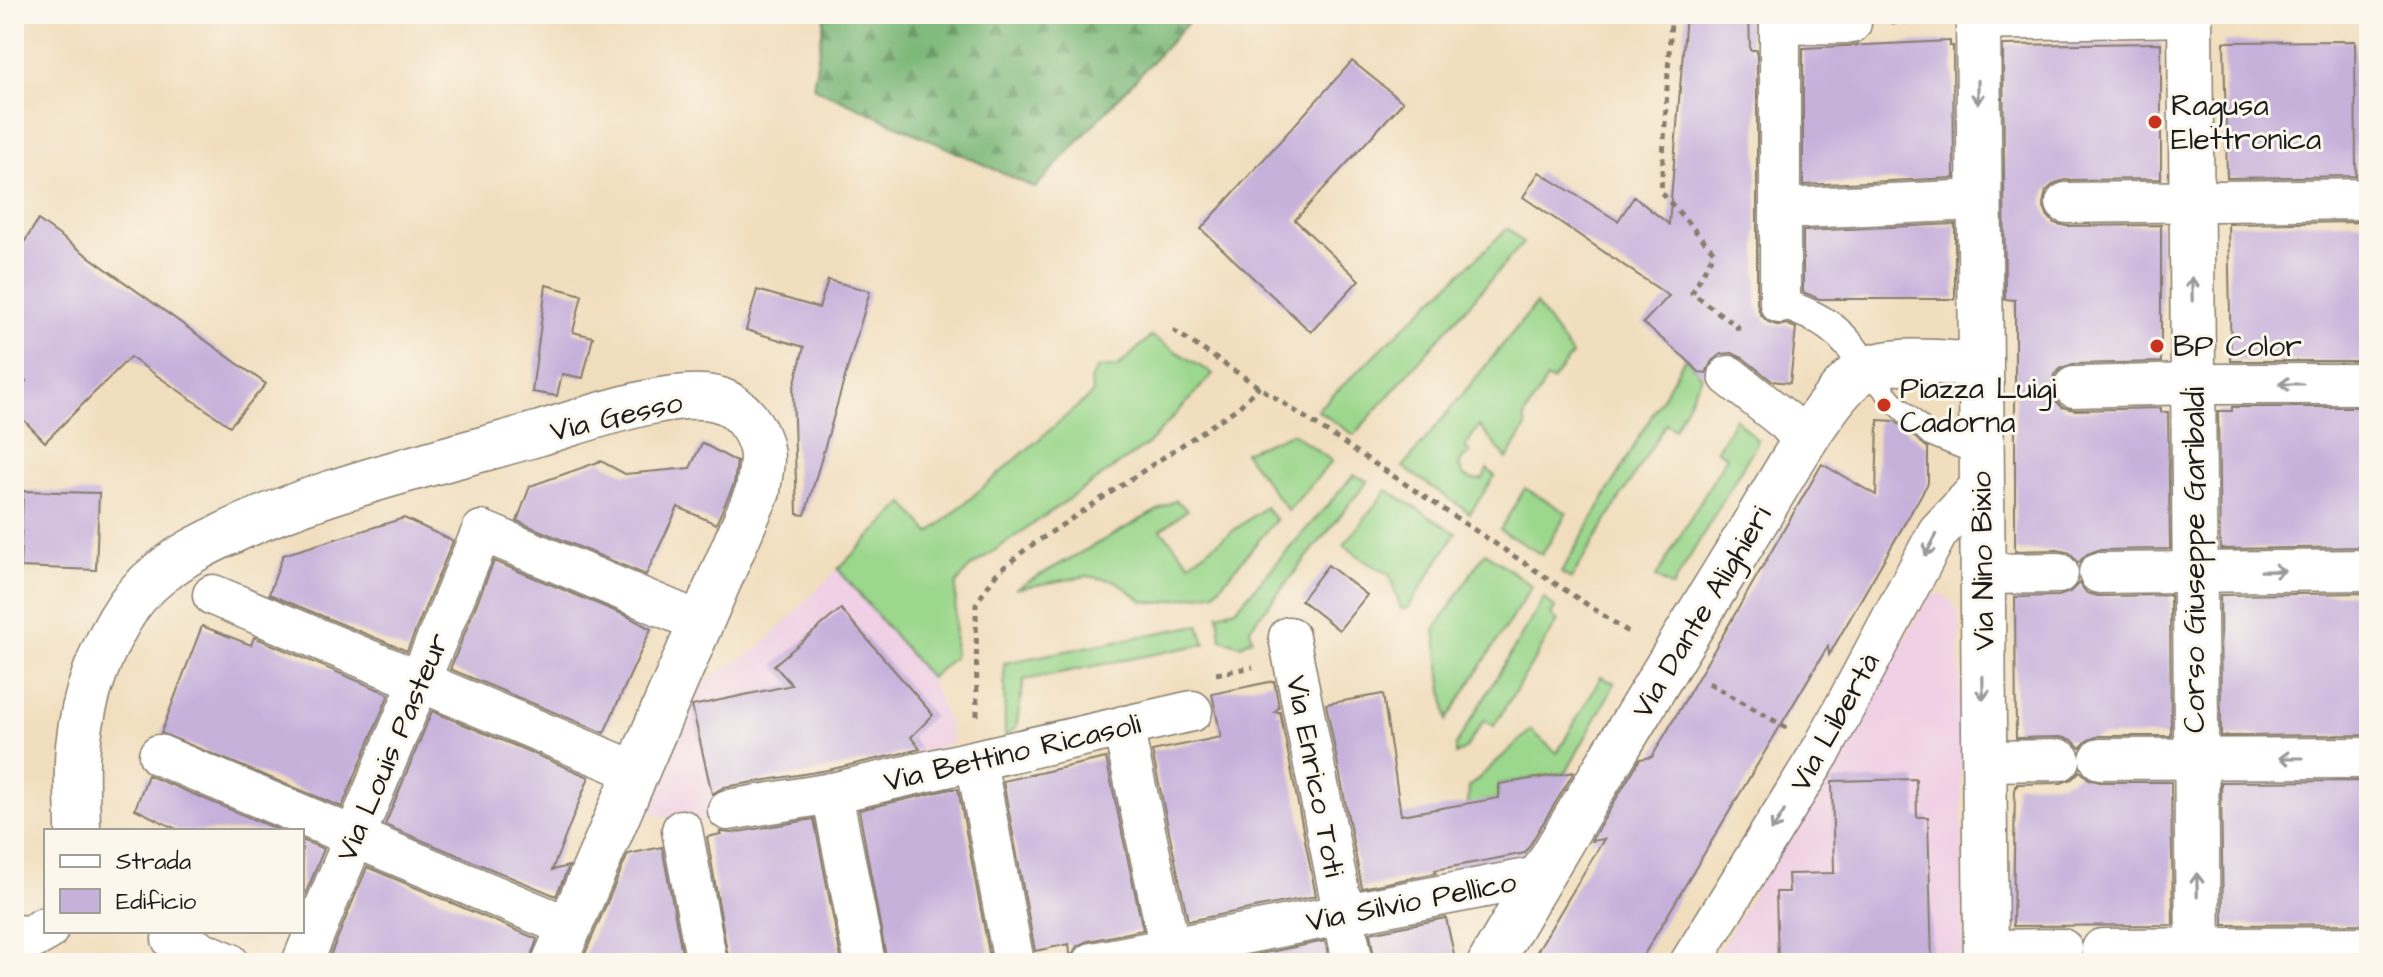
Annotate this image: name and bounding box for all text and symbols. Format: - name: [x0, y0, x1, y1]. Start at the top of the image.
- one-way arrow: [1970, 78, 1986, 105]
- place label: Ragusa Elettronica: [2171, 85, 2321, 161]
- marker: Ragusa Elettronica: [2146, 113, 2164, 131]
- one-way arrow: [2184, 276, 2200, 303]
- place label: BP Color: [2173, 326, 2302, 368]
- marker: BP Color: [2148, 337, 2166, 355]
- place label: Piazza Luigi Cadorna: [1900, 368, 2057, 444]
- one-way arrow: [2278, 376, 2305, 392]
- street label: Via Gesso: [546, 381, 687, 453]
- street label: Corso Giuseppe Garibaldi: [2174, 387, 2216, 733]
- marker: Piazza Luigi Cadorna: [1875, 396, 1893, 414]
- street label: Via Nino Bixio: [1960, 471, 2006, 651]
- street label: Via Dante Alighieri: [1622, 498, 1783, 727]
- one-way arrow: [1923, 533, 1939, 556]
- one-way arrow: [2259, 563, 2286, 579]
- street label: Via Louis Pasteur: [326, 627, 460, 868]
- street label: Via Libertà: [1779, 645, 1890, 800]
- street label: Via Enrico Toti: [1275, 672, 1355, 881]
- one-way arrow: [1975, 674, 1991, 701]
- street label: Via Bettino Ricasoli: [880, 703, 1145, 803]
- one-way arrow: [2278, 750, 2305, 766]
- one-way arrow: [1769, 809, 1785, 832]
- legend: [44, 829, 304, 933]
- text: Strada: [116, 845, 191, 879]
- street label: Via Silvio Pellico: [1302, 861, 1520, 943]
- one-way arrow: [2190, 872, 2205, 899]
- text: Edificio: [116, 885, 197, 919]

